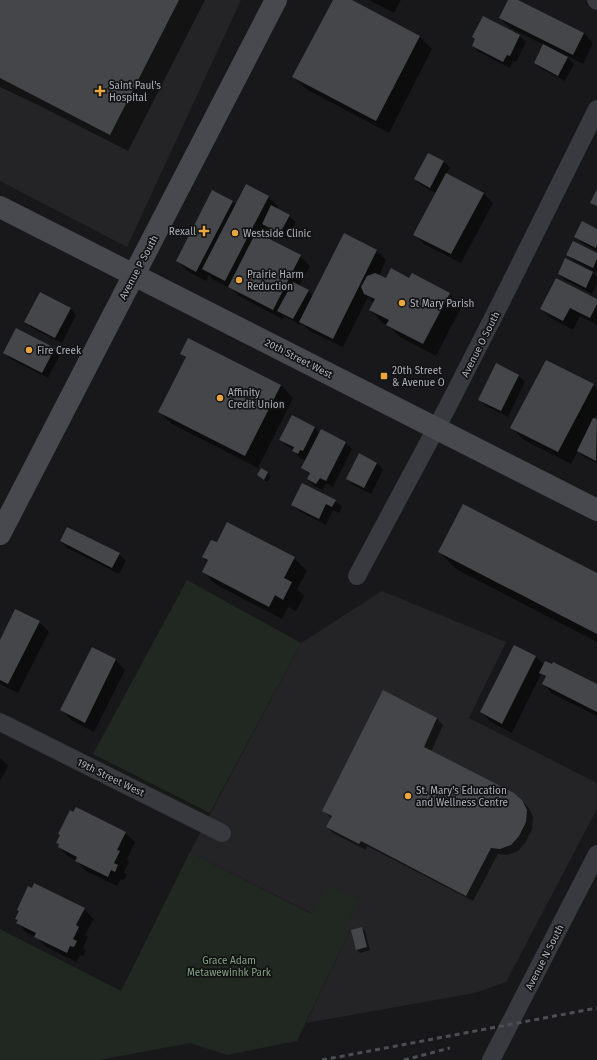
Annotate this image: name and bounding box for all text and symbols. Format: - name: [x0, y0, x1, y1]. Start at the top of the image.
- place label: Saint Paul's Hospital: [109, 80, 161, 104]
- marker: Saint Paul's Hospital: [94, 85, 106, 97]
- place label: Rexall: [169, 226, 196, 238]
- marker: Rexall: [199, 226, 209, 236]
- marker: Westside Clinic: [230, 228, 240, 238]
- place label: Westside Clinic: [243, 228, 311, 240]
- street label: Avenue P South: [117, 233, 161, 302]
- place label: Prairie Harm Reduction: [247, 269, 304, 293]
- marker: Prairie Harm Reduction: [234, 275, 244, 285]
- marker: St Mary Parish: [397, 298, 407, 308]
- place label: St Mary Parish: [410, 298, 474, 310]
- street label: Avenue O South: [459, 310, 503, 379]
- street label: 20th Street West: [263, 337, 335, 381]
- marker: Fire Creek: [24, 345, 34, 355]
- place label: Fire Creek: [37, 345, 82, 357]
- place label: 20th Street & Avenue O: [392, 365, 445, 389]
- marker: 20th Street & Avenue O: [379, 371, 389, 381]
- place label: Affinity Credit Union: [228, 387, 285, 411]
- marker: Affinity Credit Union: [215, 393, 225, 403]
- street label: 19th Street West: [75, 756, 147, 800]
- place label: St. Mary's Education and Wellness Centre: [416, 785, 508, 809]
- marker: St. Mary's Education and Wellness Centre: [403, 791, 413, 801]
- street label: Avenue N South: [523, 923, 567, 992]
- park label: Grace Adam Metawewinhk Park: [187, 955, 272, 979]

